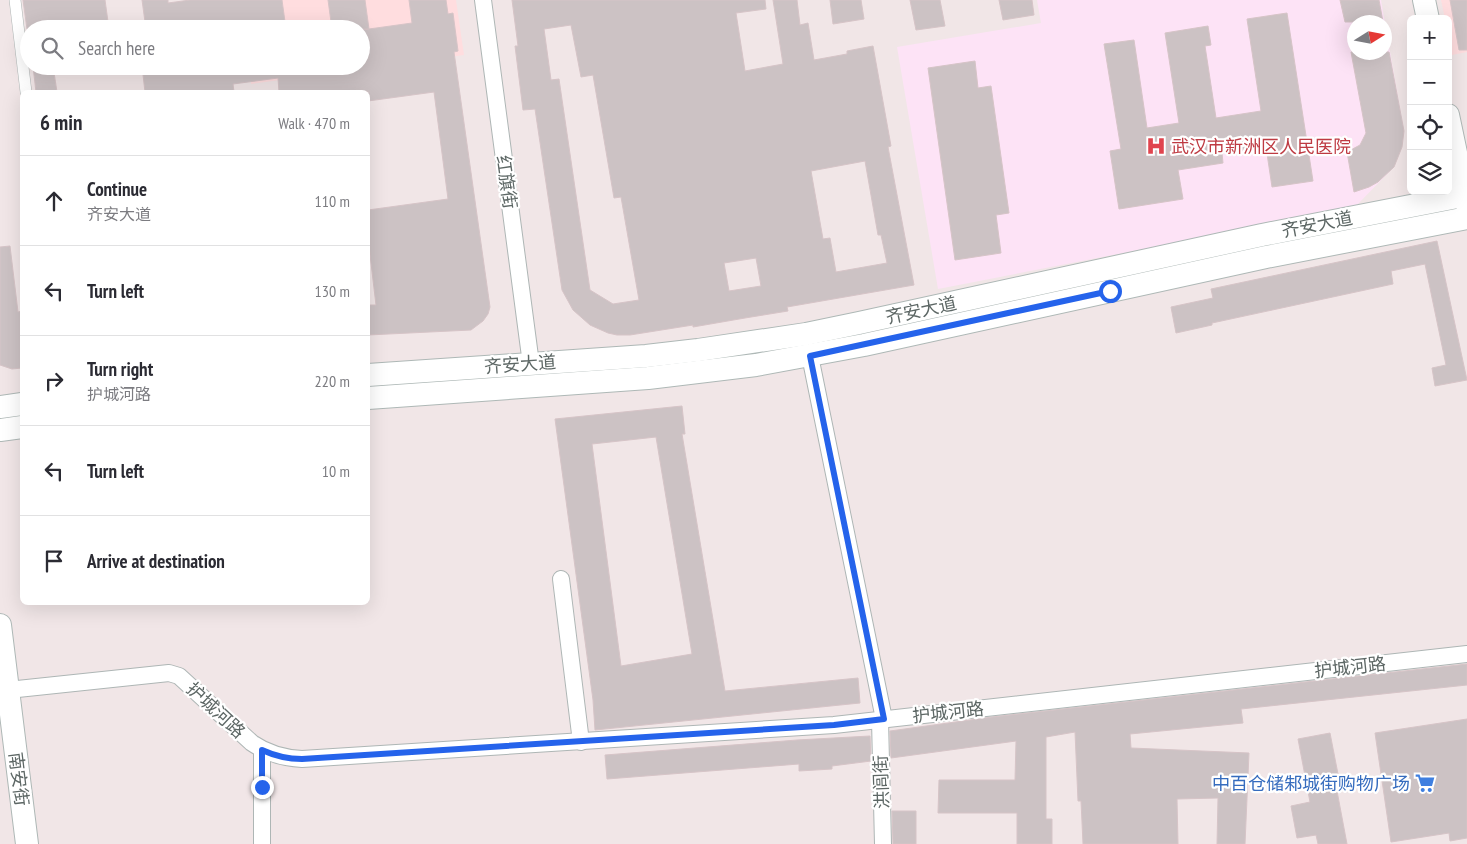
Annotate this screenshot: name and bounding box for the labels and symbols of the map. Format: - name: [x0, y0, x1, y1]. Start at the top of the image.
- north arrow: [1347, 15, 1392, 60]
- hospital icon: 武汉市新洲区人民医院: [1145, 135, 1167, 157]
- place label: 武汉市新洲区人民医院: [1171, 135, 1351, 158]
- street label: 红旗街: [492, 154, 522, 210]
- street label: 齐安大道: [1279, 206, 1355, 242]
- route start: [1099, 280, 1122, 303]
- street label: 齐安大道: [883, 291, 959, 329]
- street label: 齐安大道: [483, 350, 557, 378]
- street label: 护城河路: [1313, 652, 1387, 682]
- street label: 护城河路: [182, 677, 250, 743]
- street label: 护城河路: [911, 697, 985, 727]
- street label: 南安街: [4, 751, 34, 807]
- street label: 洪闾街: [869, 755, 893, 809]
- place label: 中百仓储邾城街购物广场: [1212, 772, 1410, 795]
- supermarket icon: 中百仓储邾城街购物广场: [1414, 772, 1436, 794]
- route end: [251, 776, 274, 799]

